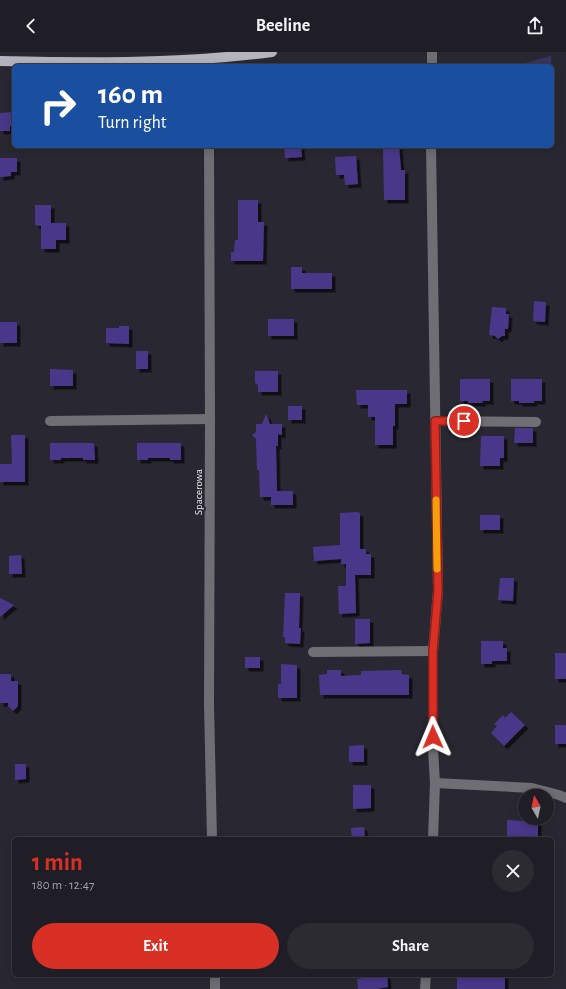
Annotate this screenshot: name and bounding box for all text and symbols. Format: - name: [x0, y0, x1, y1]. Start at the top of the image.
- icon: back: [20, 15, 42, 37]
- icon: share: [524, 15, 546, 37]
- text: Beeline: [256, 17, 310, 35]
- icon: right: [32, 80, 84, 132]
- text: 160 m: [98, 81, 163, 109]
- text: Turn right: [98, 114, 167, 132]
- pin: [447, 404, 481, 438]
- icon: arrive: [453, 410, 475, 432]
- street label: Spacerowa: [193, 469, 204, 515]
- position arrow: [412, 716, 454, 758]
- north arrow: [518, 789, 554, 825]
- map controls: [518, 789, 554, 825]
- button: close: [492, 850, 534, 892]
- text: 1 min: [32, 851, 83, 875]
- text: 180 m · 12:47: [32, 879, 94, 892]
- button: Exit: [32, 923, 279, 969]
- button: Share: [287, 923, 534, 969]

